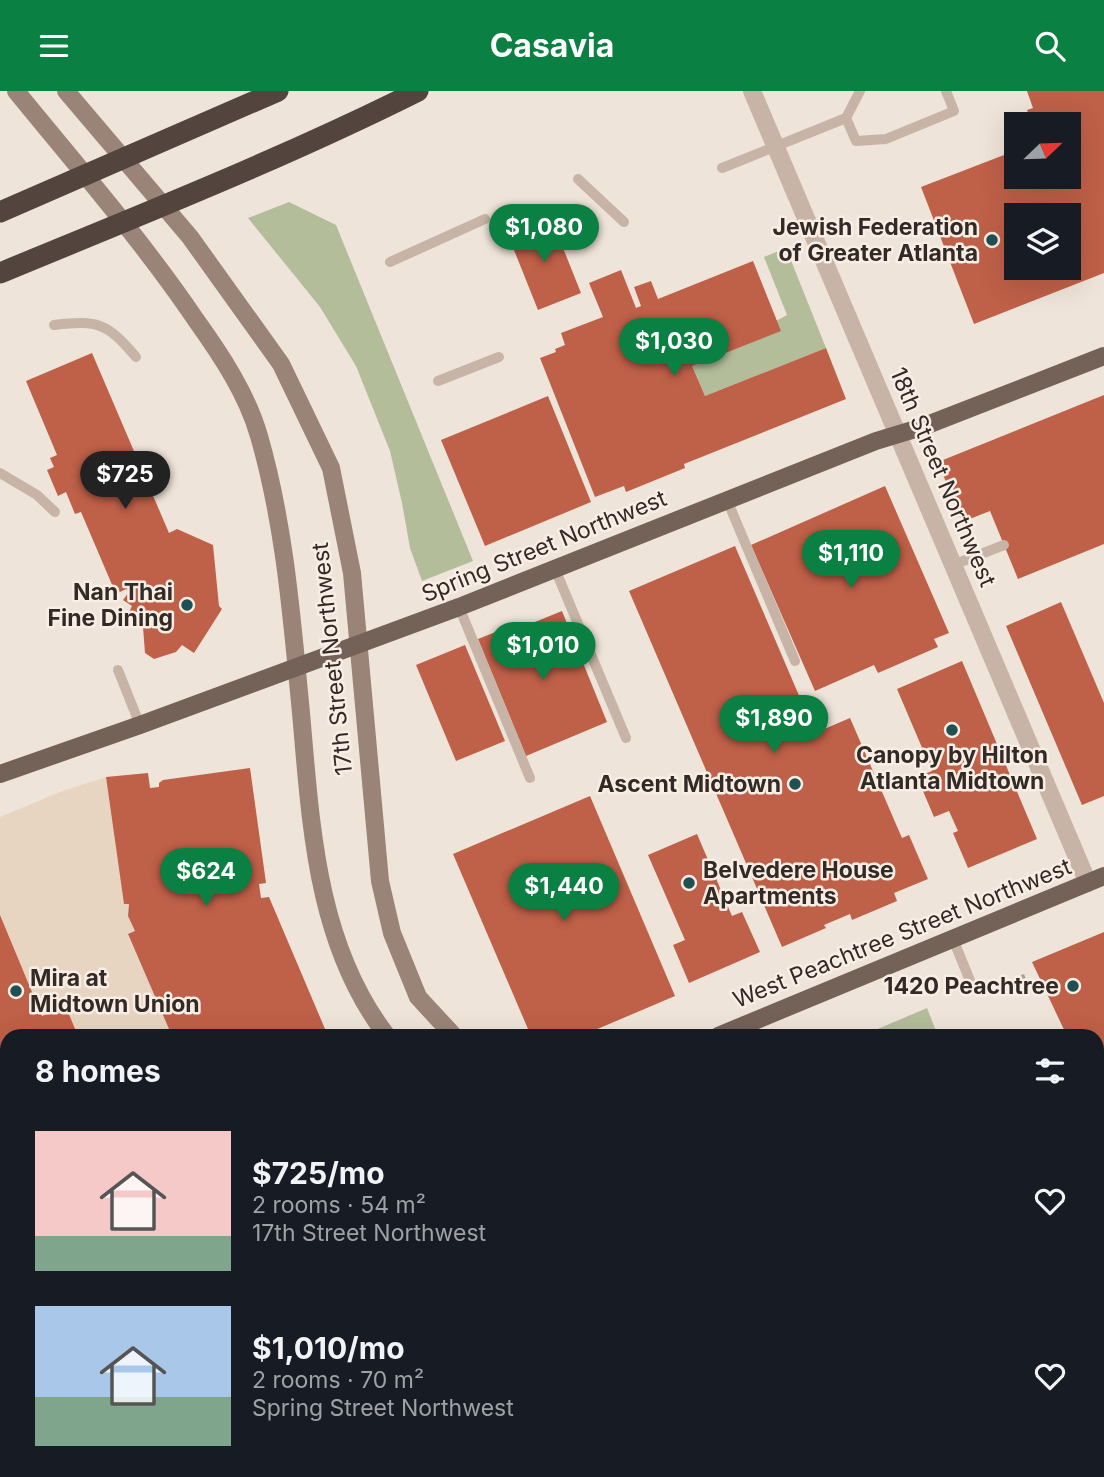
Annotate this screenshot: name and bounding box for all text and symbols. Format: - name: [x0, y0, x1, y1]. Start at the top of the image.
- text: Casavia: [490, 26, 614, 65]
- icon: menu: [35, 27, 73, 65]
- icon: search: [1031, 27, 1069, 65]
- north arrow: [1004, 112, 1082, 189]
- map controls: [1004, 112, 1081, 280]
- button: layers: [1004, 203, 1081, 280]
- pin: $1,080: [487, 205, 601, 264]
- text: $1,080: [505, 213, 583, 241]
- place label: Jewish Federation of Greater Atlanta: [773, 213, 978, 267]
- marker: Jewish Federation of Greater Atlanta: [984, 232, 1000, 248]
- pin: $1,030: [617, 319, 731, 378]
- text: $1,030: [635, 327, 713, 355]
- street label: 18th Street Northwest: [884, 363, 1002, 591]
- pin: $725: [84, 451, 166, 511]
- text: $725: [96, 460, 154, 488]
- street label: Spring Street Northwest: [417, 484, 671, 608]
- pin: $1,110: [794, 531, 908, 590]
- text: $1,110: [818, 539, 884, 567]
- street label: 17th Street Northwest: [306, 541, 358, 777]
- place label: Nan Thai Fine Dining: [48, 578, 173, 632]
- marker: Nan Thai Fine Dining: [179, 597, 195, 613]
- pin: $1,010: [486, 623, 600, 682]
- text: $1,010: [507, 631, 579, 659]
- pin: $1,890: [717, 695, 831, 755]
- text: $1,890: [735, 704, 813, 732]
- marker: Canopy by Hilton Atlanta Midtown: [944, 722, 960, 738]
- place label: Canopy by Hilton Atlanta Midtown: [856, 741, 1048, 795]
- place label: Ascent Midtown: [597, 770, 781, 798]
- marker: Ascent Midtown: [787, 776, 803, 792]
- pin: $624: [165, 849, 247, 908]
- street label: West Peachtree Street Northwest: [729, 852, 1076, 1014]
- place label: Belvedere House Apartments: [703, 856, 894, 910]
- text: $624: [176, 857, 236, 885]
- pin: $1,440: [507, 863, 621, 923]
- text: $1,440: [524, 872, 604, 900]
- marker: Belvedere House Apartments: [681, 875, 697, 891]
- place label: Mira at Midtown Union: [30, 964, 200, 1018]
- place label: 1420 Peachtree: [884, 972, 1059, 1000]
- marker: 1420 Peachtree: [1065, 978, 1081, 994]
- marker: Mira at Midtown Union: [8, 983, 24, 999]
- icon: filters: [1031, 1052, 1069, 1090]
- text: 8 homes: [35, 1053, 161, 1089]
- text: $725/mo: [252, 1155, 385, 1191]
- icon: home: [91, 1159, 175, 1243]
- icon: heart: [1031, 1182, 1069, 1220]
- text: 2 rooms · 54 m²: [252, 1191, 426, 1219]
- text: 17th Street Northwest: [252, 1219, 486, 1247]
- text: $1,010/mo: [252, 1330, 405, 1366]
- icon: home: [91, 1334, 175, 1418]
- icon: heart: [1031, 1357, 1069, 1395]
- text: 2 rooms · 70 m²: [252, 1366, 424, 1394]
- text: Spring Street Northwest: [252, 1394, 514, 1422]

